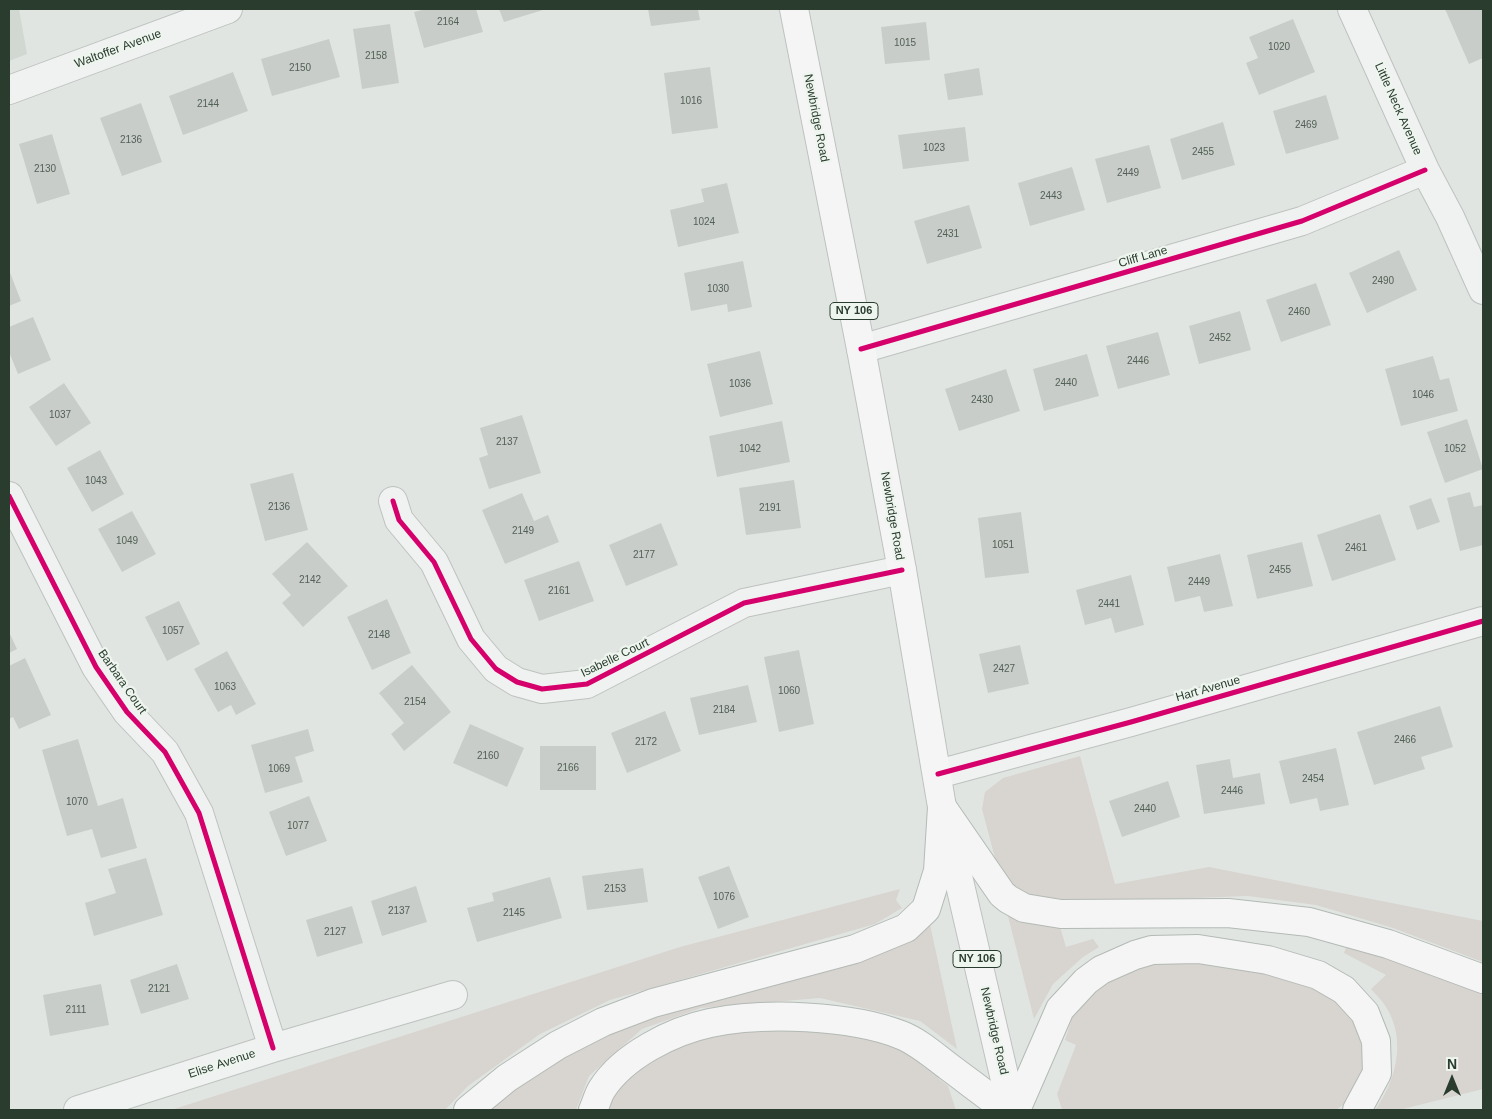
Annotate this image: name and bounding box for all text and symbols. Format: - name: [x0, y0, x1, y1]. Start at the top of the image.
- house number: 2164: [437, 16, 459, 28]
- street label: Waltoffer Avenue: [73, 27, 163, 71]
- house number: 1015: [894, 37, 916, 49]
- house number: 1020: [1268, 41, 1290, 53]
- house number: 2158: [365, 50, 387, 62]
- street label: Little Neck Avenue: [1371, 60, 1425, 158]
- house number: 2150: [289, 62, 311, 74]
- street label: Newbridge Road: [800, 73, 832, 163]
- house number: 1016: [680, 95, 702, 107]
- house number: 2144: [197, 98, 219, 110]
- house number: 2469: [1295, 119, 1317, 131]
- house number: 2136: [120, 134, 142, 146]
- house number: 1023: [923, 142, 945, 154]
- house number: 2455: [1192, 146, 1214, 158]
- house number: 2130: [34, 163, 56, 175]
- house number: 2449: [1117, 167, 1139, 179]
- house number: 2443: [1040, 190, 1062, 202]
- house number: 1024: [693, 216, 715, 228]
- house number: 2431: [937, 228, 959, 240]
- street label: Cliff Lane: [1117, 243, 1169, 271]
- house number: 2490: [1372, 275, 1394, 287]
- house number: 1030: [707, 283, 729, 295]
- road number: NY 106: [830, 302, 878, 320]
- house number: 2460: [1288, 306, 1310, 318]
- house number: 2452: [1209, 332, 1231, 344]
- house number: 2446: [1127, 355, 1149, 367]
- house number: 2440: [1055, 377, 1077, 389]
- house number: 1036: [729, 378, 751, 390]
- house number: 1046: [1412, 389, 1434, 401]
- house number: 2430: [971, 394, 993, 406]
- house number: 1037: [49, 409, 71, 421]
- house number: 2137: [496, 436, 518, 448]
- house number: 1042: [739, 443, 761, 455]
- house number: 1052: [1444, 443, 1466, 455]
- street label: Newbridge Road: [877, 471, 907, 561]
- house number: 1043: [85, 475, 107, 487]
- house number: 2136: [268, 501, 290, 513]
- house number: 2191: [759, 502, 781, 514]
- house number: 2149: [512, 525, 534, 537]
- house number: 1049: [116, 535, 138, 547]
- house number: 1051: [992, 539, 1014, 551]
- house number: 2461: [1345, 542, 1367, 554]
- house number: 2177: [633, 549, 655, 561]
- house number: 2455: [1269, 564, 1291, 576]
- house number: 2142: [299, 574, 321, 586]
- house number: 2449: [1188, 576, 1210, 588]
- house number: 2161: [548, 585, 570, 597]
- house number: 2441: [1098, 598, 1120, 610]
- house number: 1057: [162, 625, 184, 637]
- house number: 2148: [368, 629, 390, 641]
- street label: Isabelle Court: [579, 635, 651, 681]
- street label: Barbara Court: [94, 647, 150, 717]
- house number: 2427: [993, 663, 1015, 675]
- street label: Hart Avenue: [1174, 673, 1242, 705]
- house number: 1063: [214, 681, 236, 693]
- house number: 1060: [778, 685, 800, 697]
- house number: 2154: [404, 696, 426, 708]
- house number: 2184: [713, 704, 735, 716]
- house number: 2466: [1394, 734, 1416, 746]
- house number: 2172: [635, 736, 657, 748]
- house number: 2160: [477, 750, 499, 762]
- house number: 2166: [557, 762, 579, 774]
- house number: 1069: [268, 763, 290, 775]
- house number: 2454: [1302, 773, 1324, 785]
- house number: 2446: [1221, 785, 1243, 797]
- house number: 1070: [66, 796, 88, 808]
- house number: 2440: [1134, 803, 1156, 815]
- house number: 1077: [287, 820, 309, 832]
- house number: 2153: [604, 883, 626, 895]
- house number: 1076: [713, 891, 735, 903]
- house number: 2137: [388, 905, 410, 917]
- house number: 2145: [503, 907, 525, 919]
- house number: 2127: [324, 926, 346, 938]
- road number: NY 106: [953, 951, 1001, 968]
- house number: 2121: [148, 983, 170, 995]
- street label: Newbridge Road: [977, 986, 1011, 1076]
- house number: 2111: [66, 1004, 86, 1016]
- street label: Elise Avenue: [187, 1046, 257, 1082]
- north arrow: [1427, 1054, 1477, 1104]
- text: N: [1447, 1056, 1457, 1072]

